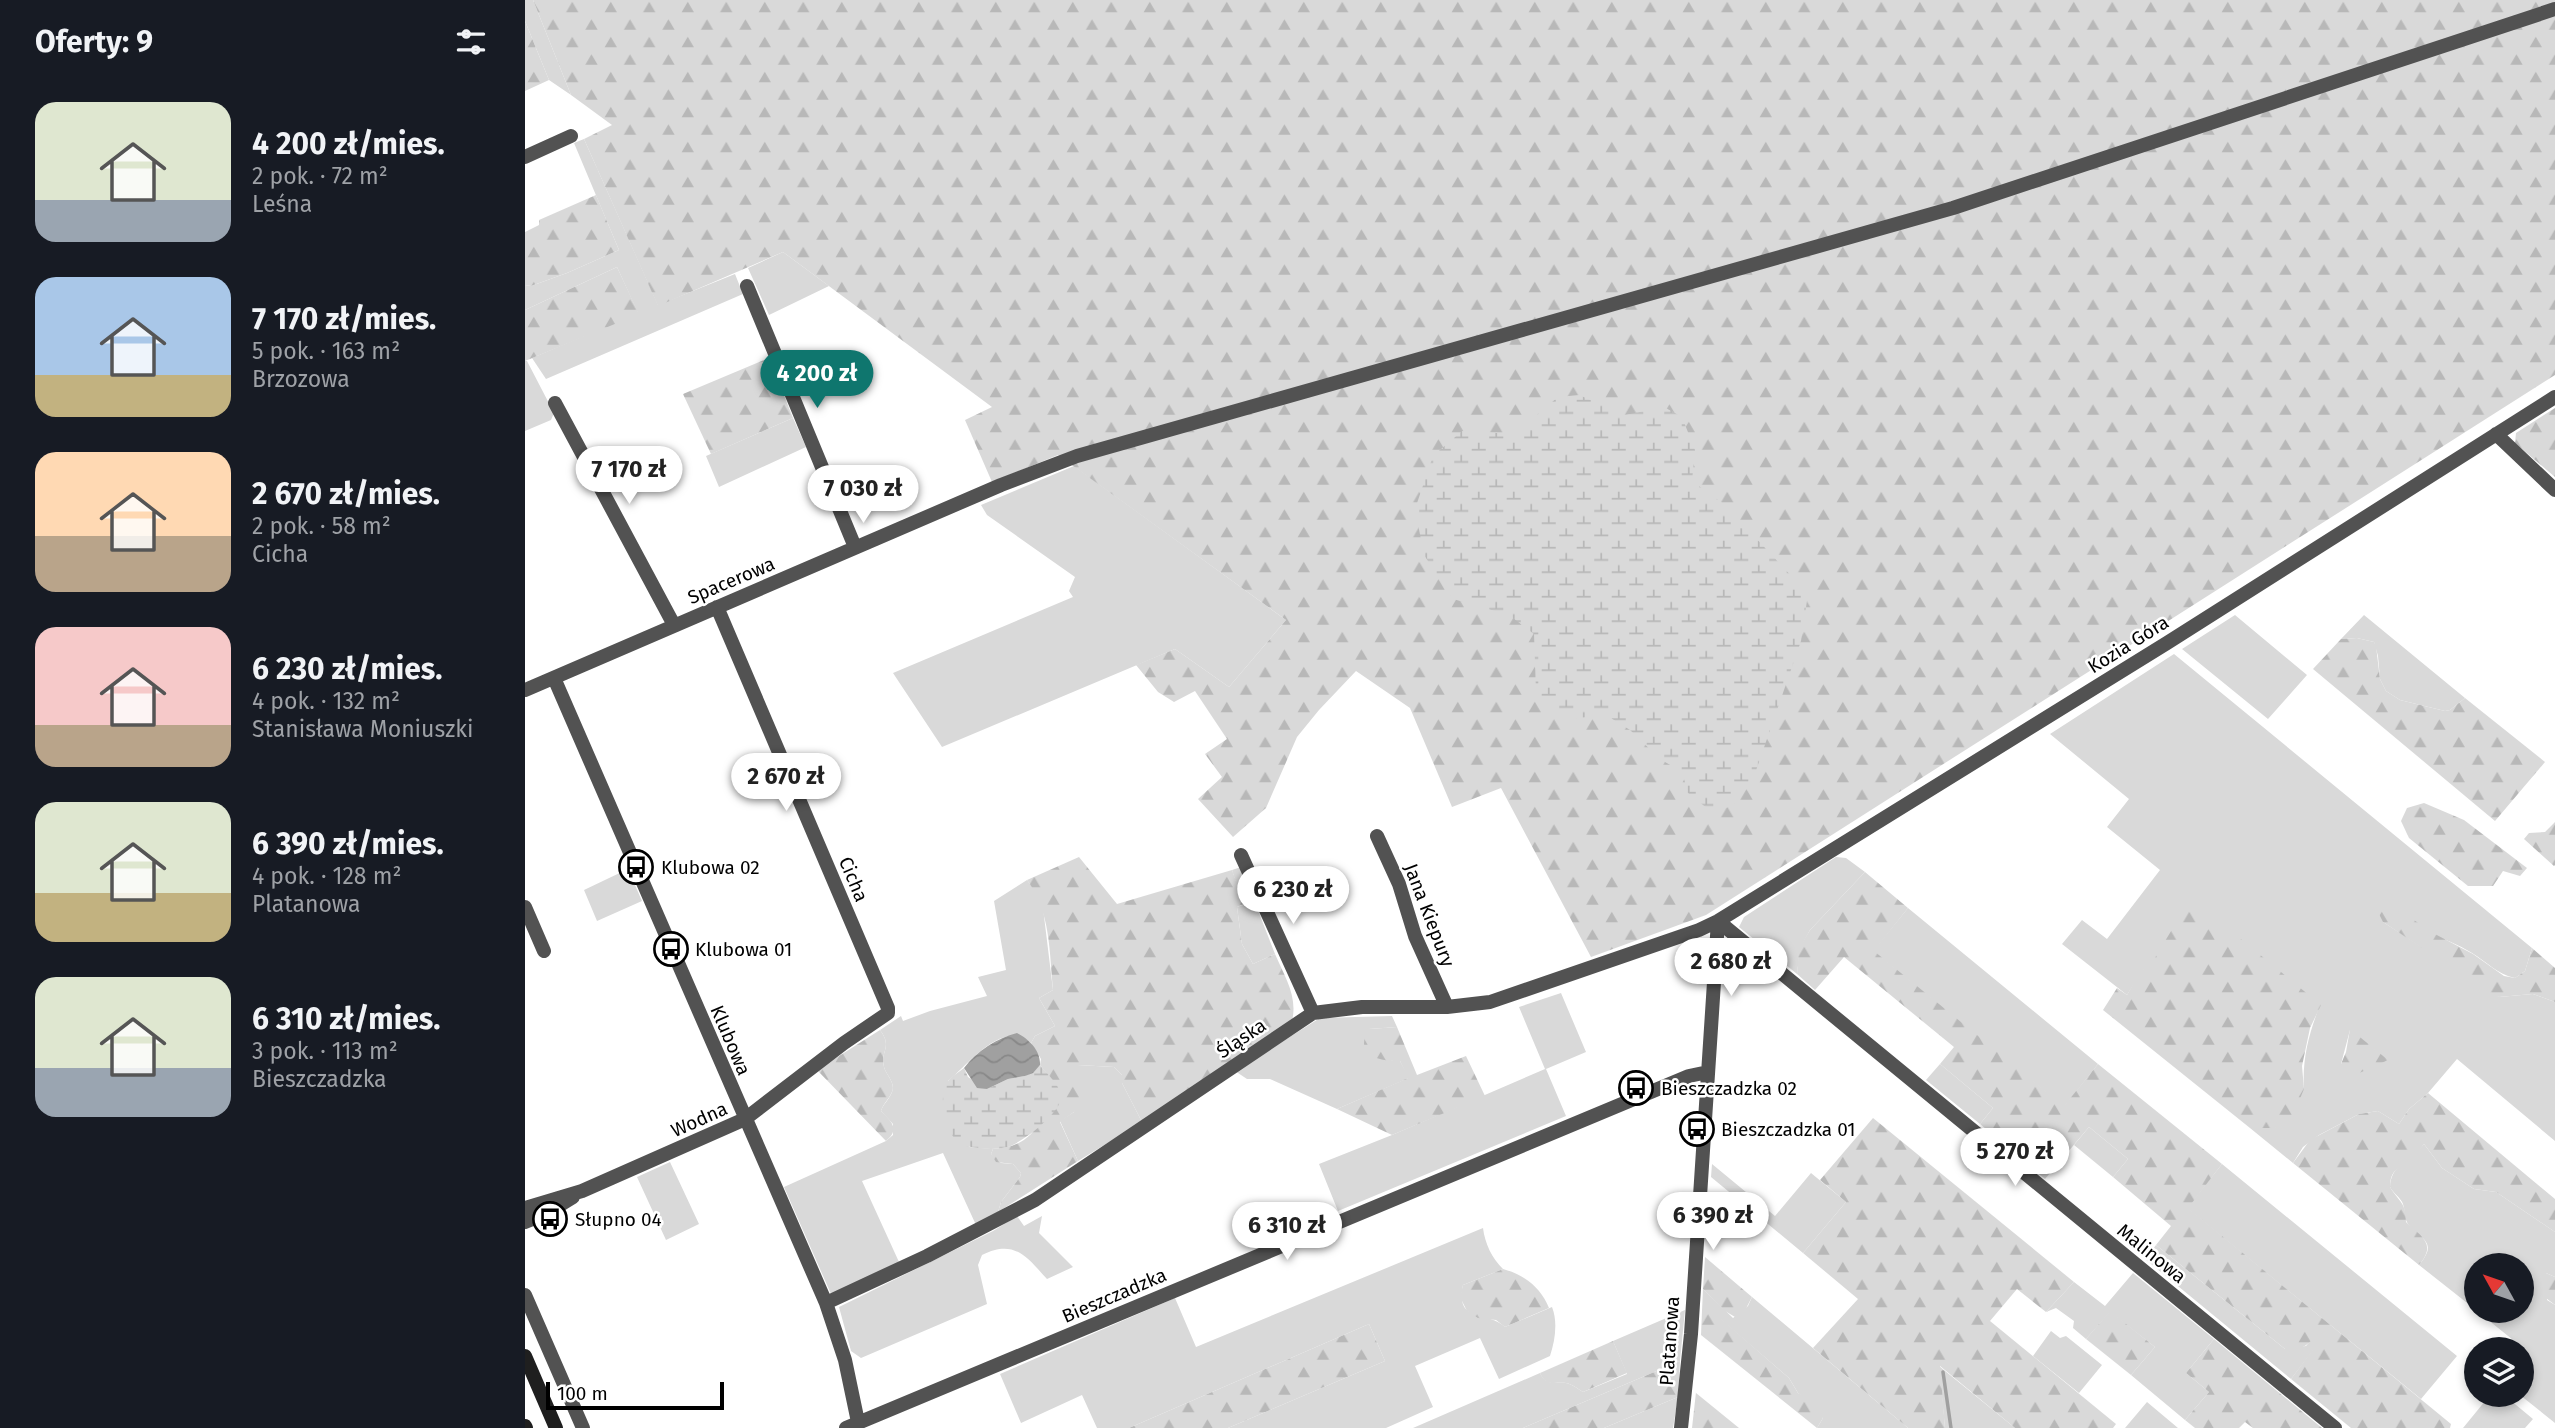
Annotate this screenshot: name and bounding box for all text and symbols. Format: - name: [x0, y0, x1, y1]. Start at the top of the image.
- icon: filters: [452, 23, 490, 61]
- text: Oferty: 9: [35, 24, 153, 60]
- text: 4 200 zł/mies.: [252, 126, 445, 162]
- icon: home: [91, 130, 175, 214]
- text: 2 pok. · 72 m²: [252, 162, 388, 190]
- text: Leśna: [252, 190, 312, 218]
- text: 7 170 zł/mies.: [252, 301, 436, 337]
- icon: home: [91, 305, 175, 389]
- text: 5 pok. · 163 m²: [252, 337, 400, 365]
- pin: 4 200 zł: [745, 350, 889, 410]
- text: 4 200 zł: [776, 359, 858, 387]
- text: Brzozowa: [252, 365, 350, 393]
- pin: 7 170 zł: [557, 447, 701, 506]
- text: 7 170 zł: [592, 455, 666, 483]
- pin: 7 030 zł: [791, 466, 935, 525]
- text: 7 030 zł: [824, 474, 902, 502]
- text: 2 670 zł/mies.: [252, 476, 440, 512]
- icon: home: [91, 480, 175, 564]
- text: 2 pok. · 58 m²: [252, 512, 391, 540]
- text: Cicha: [252, 540, 308, 568]
- street label: Spacerowa: [684, 552, 778, 609]
- street label: Kozia Góra: [2084, 611, 2173, 678]
- text: 6 230 zł/mies.: [252, 651, 443, 687]
- icon: home: [91, 655, 175, 739]
- text: 4 pok. · 132 m²: [252, 687, 400, 715]
- text: Stanisława Moniuszki: [252, 715, 474, 743]
- pin: 2 670 zł: [714, 754, 858, 813]
- text: 2 670 zł: [747, 762, 825, 790]
- text: 6 390 zł/mies.: [252, 826, 444, 862]
- icon: home: [91, 830, 175, 914]
- bus stop icon: Klubowa 02: [617, 848, 655, 886]
- street label: Cicha: [834, 853, 873, 905]
- place label: Klubowa 02: [661, 856, 760, 879]
- street label: Jana Kiepury: [1399, 860, 1460, 971]
- text: 4 pok. · 128 m²: [252, 862, 401, 890]
- pin: 6 230 zł: [1221, 866, 1365, 926]
- text: 6 230 zł: [1253, 875, 1333, 903]
- text: Platanowa: [252, 890, 361, 918]
- bus stop icon: Klubowa 01: [652, 930, 690, 968]
- place label: Klubowa 01: [695, 938, 792, 961]
- pin: 2 680 zł: [1659, 939, 1803, 998]
- text: 2 680 zł: [1690, 947, 1772, 975]
- text: 6 310 zł/mies.: [252, 1001, 440, 1037]
- street label: Klubowa: [706, 1002, 756, 1079]
- icon: home: [91, 1005, 175, 1089]
- street label: Śląska: [1212, 1014, 1270, 1063]
- text: 3 pok. · 113 m²: [252, 1037, 398, 1065]
- text: Bieszczadzka: [252, 1065, 387, 1093]
- bus stop icon: Bieszczadzka 02: [1617, 1069, 1655, 1107]
- place label: Bieszczadzka 02: [1661, 1077, 1797, 1100]
- street label: Wodna: [667, 1097, 731, 1142]
- bus stop icon: Bieszczadzka 01: [1678, 1110, 1716, 1148]
- place label: Bieszczadzka 01: [1721, 1118, 1856, 1141]
- pin: 5 270 zł: [1943, 1128, 2087, 1188]
- text: 5 270 zł: [1976, 1137, 2054, 1165]
- pin: 6 390 zł: [1641, 1192, 1785, 1252]
- bus stop icon: Słupno 04: [531, 1200, 569, 1238]
- text: 6 390 zł: [1673, 1201, 1753, 1229]
- pin: 6 310 zł: [1215, 1202, 1359, 1262]
- place label: Słupno 04: [575, 1208, 662, 1231]
- text: 6 310 zł: [1248, 1211, 1326, 1239]
- street label: Malinowa: [2113, 1219, 2191, 1288]
- north arrow: [2464, 1253, 2534, 1323]
- map controls: [2464, 1253, 2534, 1407]
- street label: Bieszczadzka: [1059, 1263, 1170, 1328]
- street label: Platanowa: [1655, 1295, 1684, 1387]
- button: layers: [2464, 1337, 2534, 1407]
- scale bar: [546, 1379, 725, 1411]
- text: 100 m: [557, 1382, 608, 1405]

